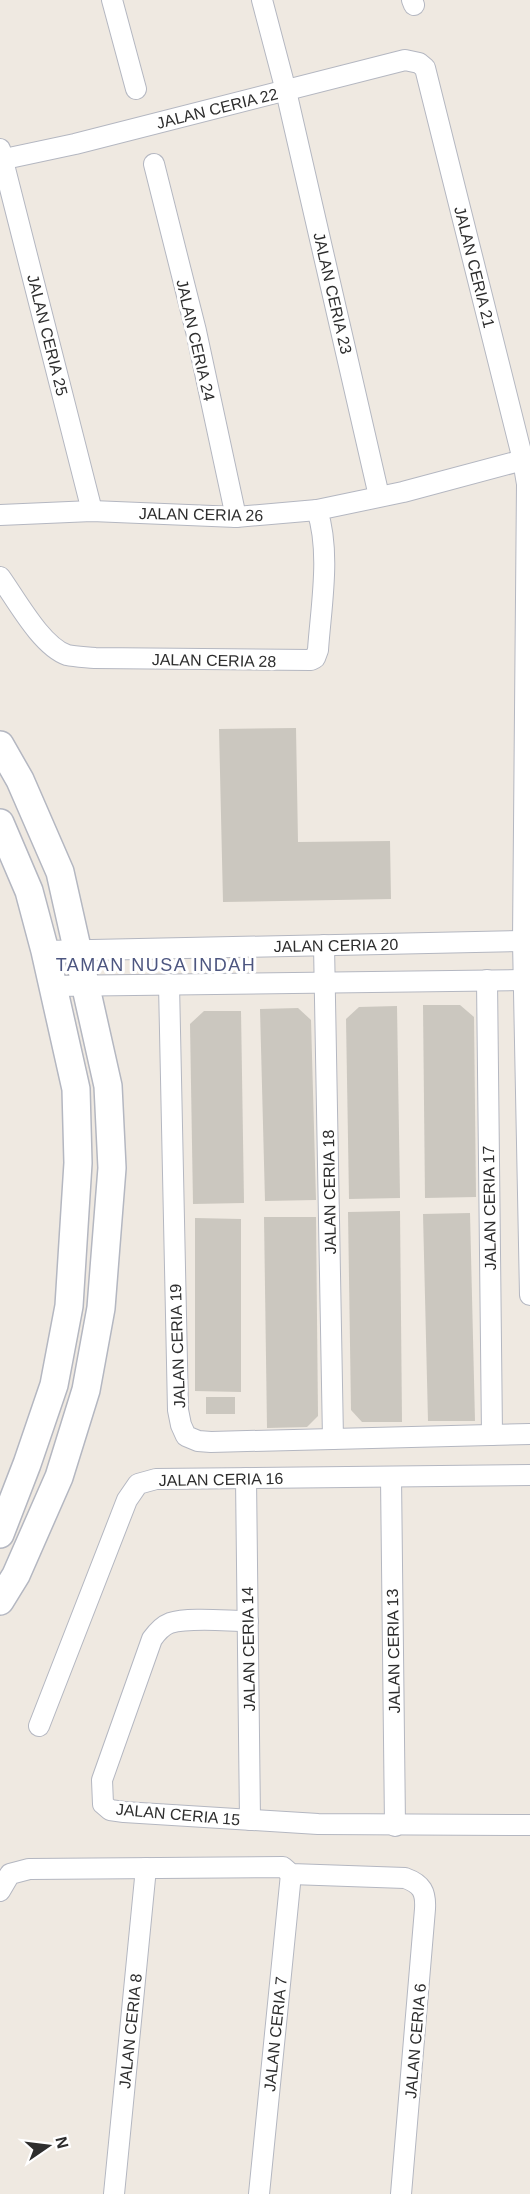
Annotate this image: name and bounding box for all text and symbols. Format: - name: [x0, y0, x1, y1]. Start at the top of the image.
- street label: JALAN CERIA 22: [155, 85, 280, 132]
- street label: JALAN CERIA 21: [451, 205, 498, 330]
- street label: JALAN CERIA 23: [310, 231, 355, 356]
- street label: JALAN CERIA 25: [24, 273, 71, 398]
- street label: JALAN CERIA 24: [173, 278, 218, 403]
- street label: JALAN CERIA 26: [139, 505, 263, 524]
- street label: JALAN CERIA 28: [152, 651, 276, 670]
- street label: JALAN CERIA 20: [274, 936, 398, 955]
- district label: TAMAN NUSA INDAH: [56, 955, 256, 975]
- street label: JALAN CERIA 18: [320, 1130, 339, 1254]
- street label: JALAN CERIA 17: [480, 1146, 499, 1270]
- street label: JALAN CERIA 19: [167, 1283, 188, 1408]
- street label: JALAN CERIA 16: [159, 1470, 283, 1489]
- street label: JALAN CERIA 14: [239, 1587, 258, 1711]
- street label: JALAN CERIA 13: [384, 1589, 403, 1713]
- street label: JALAN CERIA 15: [115, 1801, 241, 1828]
- street label: JALAN CERIA 8: [116, 1973, 145, 2089]
- street label: JALAN CERIA 7: [261, 1976, 290, 2092]
- street label: JALAN CERIA 6: [402, 1983, 429, 2099]
- north arrow: [18, 2116, 78, 2176]
- text: N: [52, 2135, 72, 2150]

